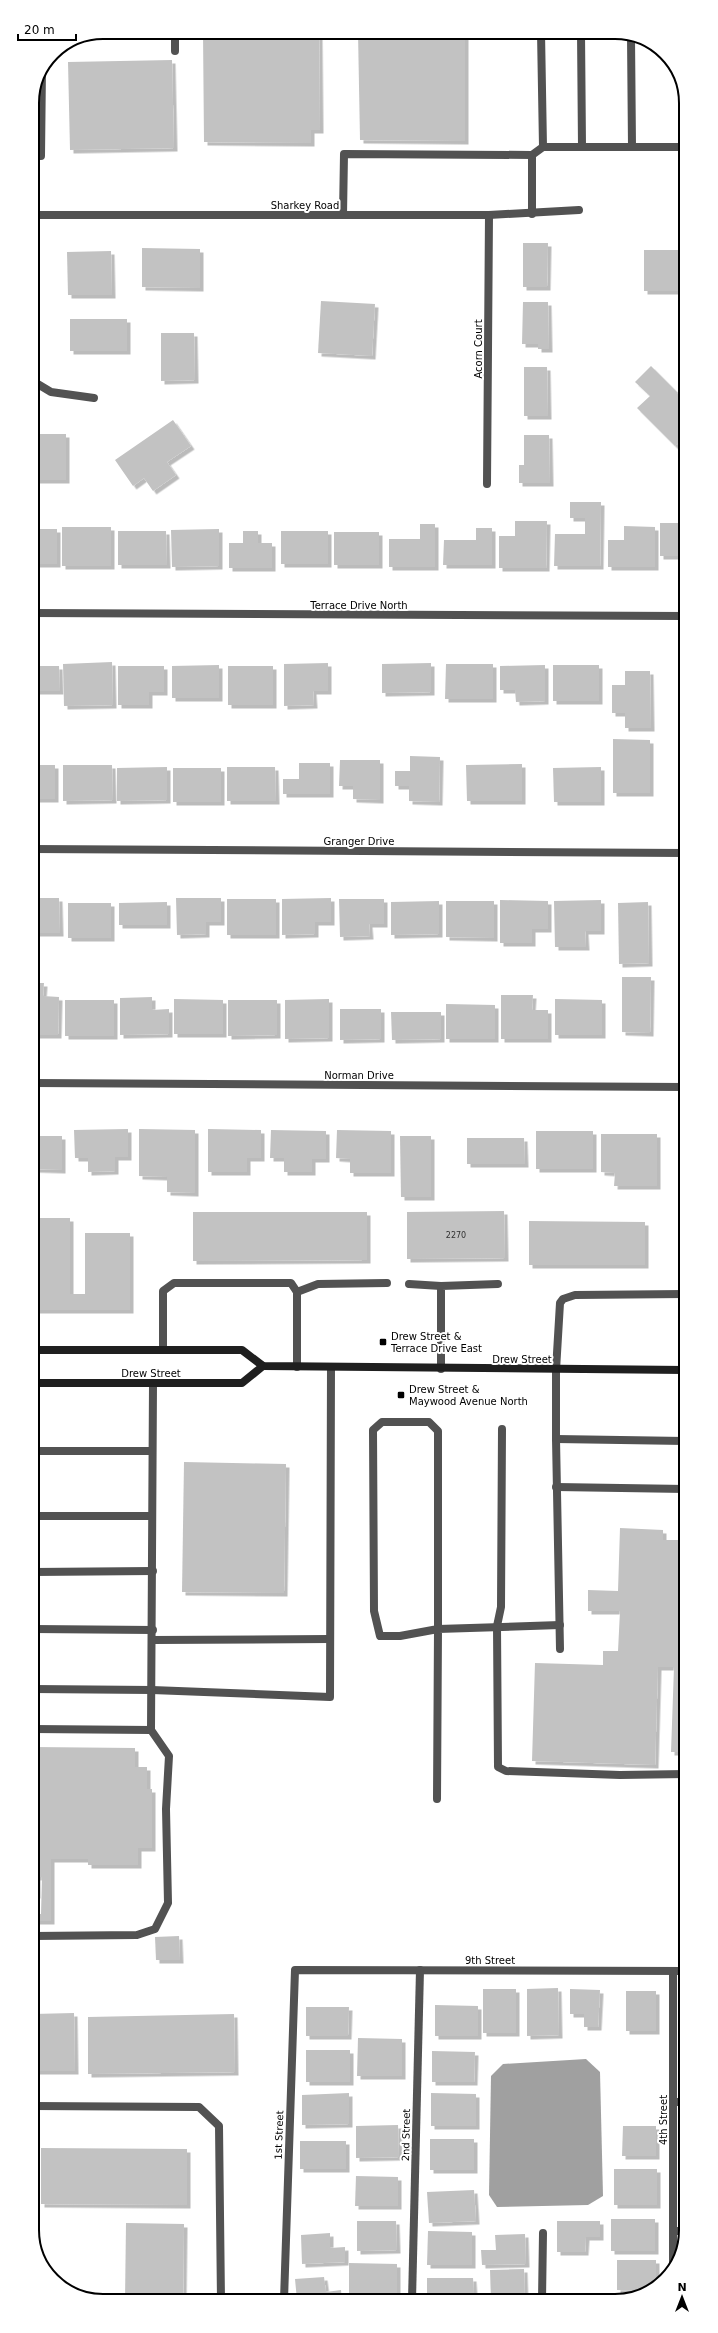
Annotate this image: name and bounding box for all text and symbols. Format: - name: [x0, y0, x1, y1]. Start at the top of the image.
- scale bar: [18, 16, 76, 42]
- text: 20 m: [24, 23, 55, 37]
- street label: Sharkey Road: [271, 200, 339, 211]
- street label: Acorn Court: [473, 319, 484, 379]
- street label: Terrace Drive North: [309, 600, 408, 611]
- street label: Granger Drive: [324, 836, 394, 847]
- street label: Norman Drive: [324, 1070, 394, 1081]
- house number: 2270: [446, 1231, 466, 1240]
- place label: Drew Street & Terrace Drive East: [390, 1331, 482, 1354]
- marker: Drew Street & Terrace Drive East: [378, 1337, 388, 1347]
- street label: Drew Street: [492, 1354, 552, 1365]
- street label: Drew Street: [121, 1368, 181, 1379]
- place label: Drew Street & Maywood Avenue North: [409, 1384, 528, 1407]
- marker: Drew Street & Maywood Avenue North: [396, 1390, 406, 1400]
- street label: 9th Street: [465, 1955, 515, 1966]
- street label: 4th Street: [658, 2095, 669, 2145]
- street label: 2nd Street: [400, 2109, 412, 2161]
- street label: 1st Street: [273, 2110, 285, 2160]
- north arrow: [662, 2277, 702, 2317]
- text: N: [677, 2281, 687, 2294]

